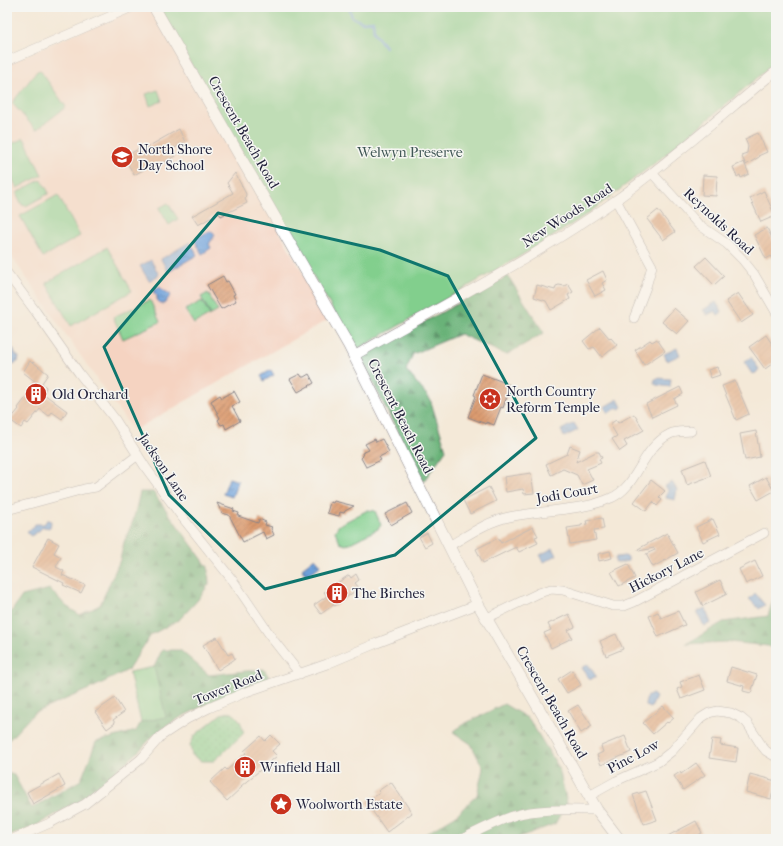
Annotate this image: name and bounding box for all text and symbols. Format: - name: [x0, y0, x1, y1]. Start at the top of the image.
- street label: Crescent Beach Road: [204, 73, 283, 192]
- place label: North Shore Day School: [138, 141, 212, 174]
- school or university icon: North Shore Day School: [109, 144, 135, 170]
- park label: Welwyn Preserve: [356, 144, 463, 161]
- street label: New Woods Road: [519, 180, 616, 251]
- street label: Reynolds Road: [680, 185, 758, 258]
- street label: Crescent Beach Road: [364, 356, 437, 477]
- building icon: Old Orchard: [23, 381, 49, 407]
- place label: North Country Reform Temple: [506, 383, 600, 416]
- place label: Old Orchard: [52, 386, 129, 403]
- synagogue icon: North Country Reform Temple: [477, 386, 503, 412]
- street label: Jackson Lane: [134, 429, 192, 504]
- street label: Jodi Court: [534, 480, 599, 507]
- street label: Hickory Lane: [626, 544, 706, 597]
- building icon: The Birches: [324, 580, 350, 606]
- place label: The Birches: [352, 585, 425, 602]
- street label: Crescent Beach Road: [512, 643, 591, 762]
- street label: Tower Road: [192, 666, 265, 709]
- street label: Pine Low: [604, 735, 663, 777]
- building icon: Winfield Hall: [232, 754, 258, 780]
- place label: Winfield Hall: [259, 759, 340, 776]
- place icon: Woolworth Estate: [268, 791, 294, 817]
- place label: Woolworth Estate: [295, 796, 403, 813]

